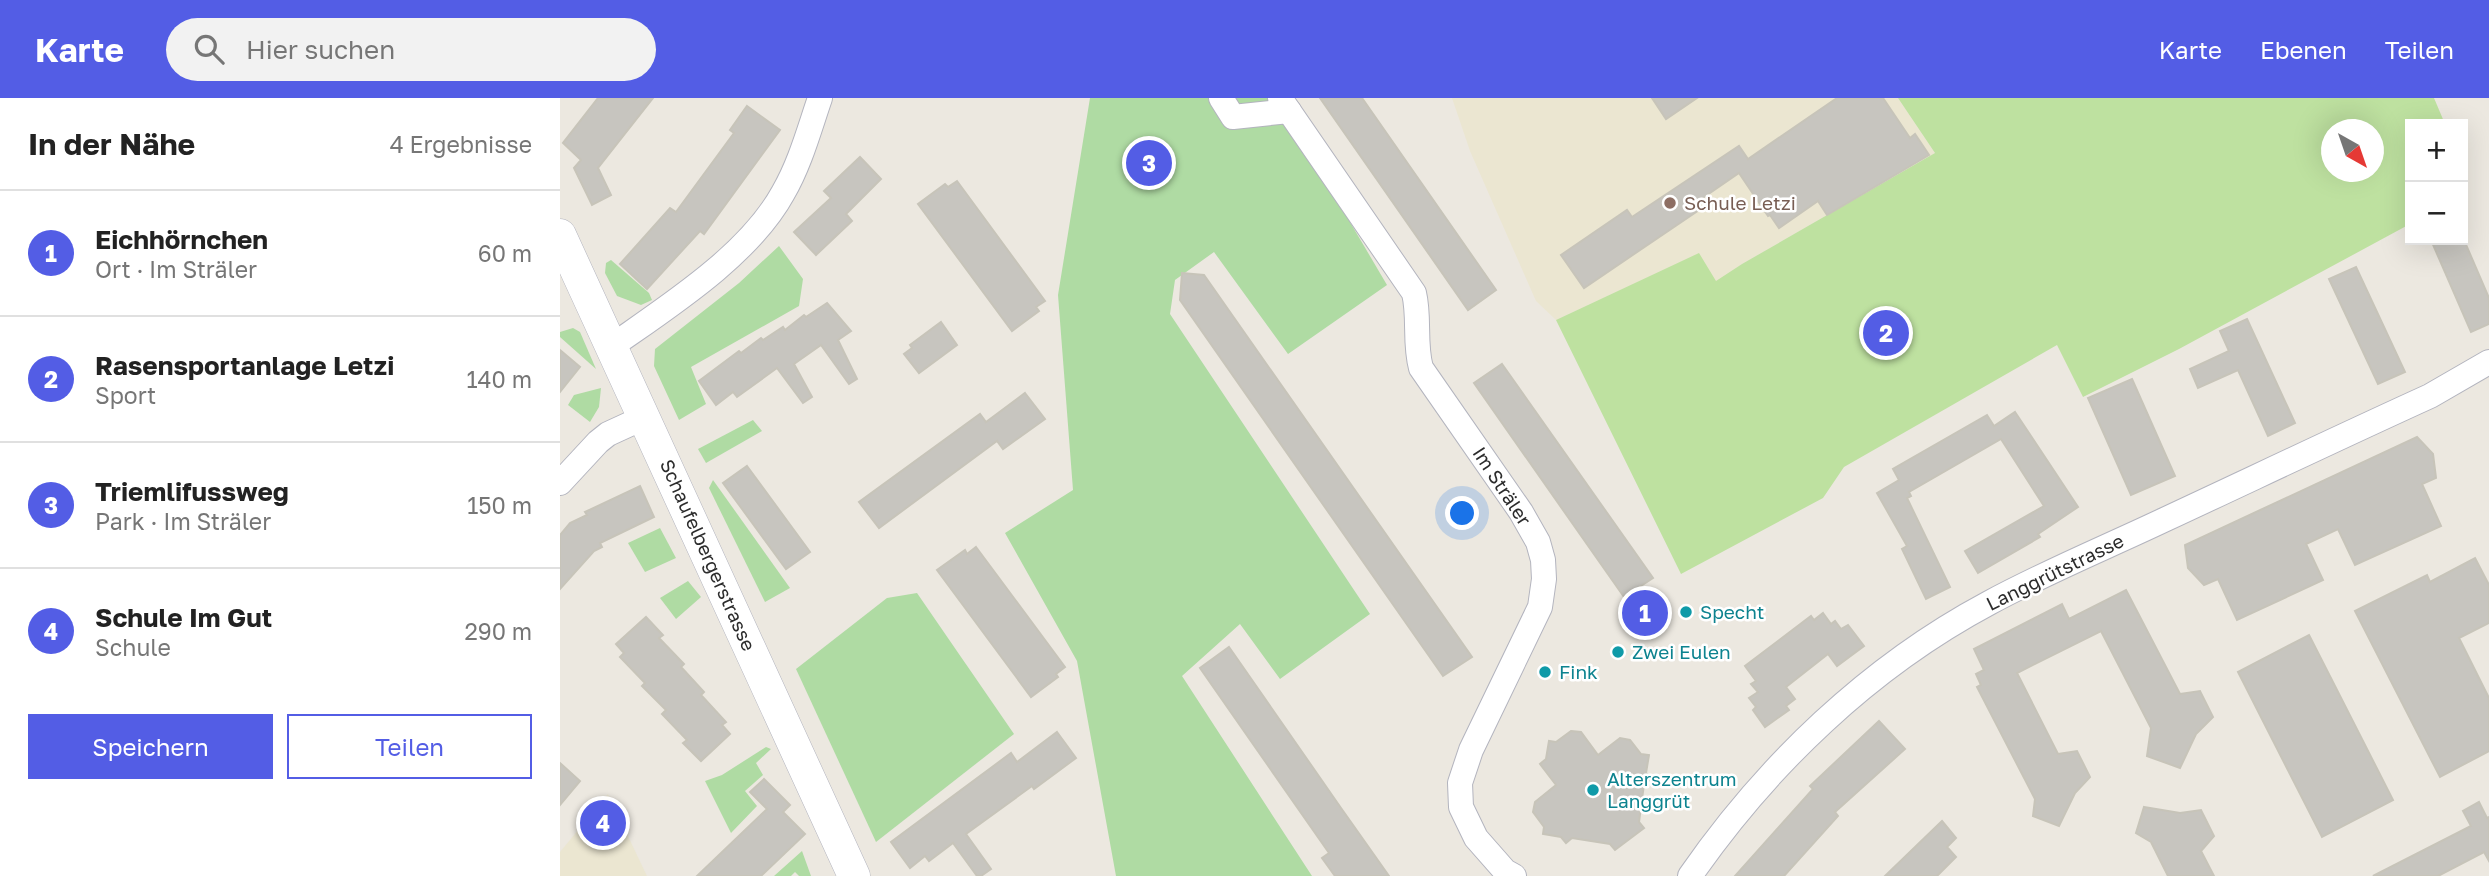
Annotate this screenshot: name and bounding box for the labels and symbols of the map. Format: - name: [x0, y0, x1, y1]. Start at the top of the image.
- north arrow: [2321, 119, 2384, 182]
- pin: 3: [1126, 137, 1172, 189]
- place label: Schule Letzi: [1684, 191, 1796, 214]
- marker: Schule Letzi: [1662, 195, 1678, 211]
- pin: 2: [1863, 307, 1909, 359]
- street label: Im Sträler: [1468, 442, 1537, 530]
- street label: Schaufelbergerstrasse: [656, 456, 761, 654]
- your location: [1445, 496, 1479, 530]
- street label: Langgrütstrasse: [1982, 528, 2127, 615]
- pin: 1: [1622, 587, 1668, 639]
- place label: Specht: [1700, 600, 1764, 623]
- marker: Specht: [1678, 604, 1694, 620]
- place label: Zwei Eulen: [1632, 640, 1731, 663]
- marker: Zwei Eulen: [1610, 644, 1626, 660]
- place label: Fink: [1559, 660, 1598, 683]
- marker: Fink: [1537, 664, 1553, 680]
- place label: Alterszentrum Langgrüt: [1607, 767, 1737, 812]
- marker: Alterszentrum Langgrüt: [1585, 782, 1601, 798]
- pin: 4: [580, 797, 626, 849]

